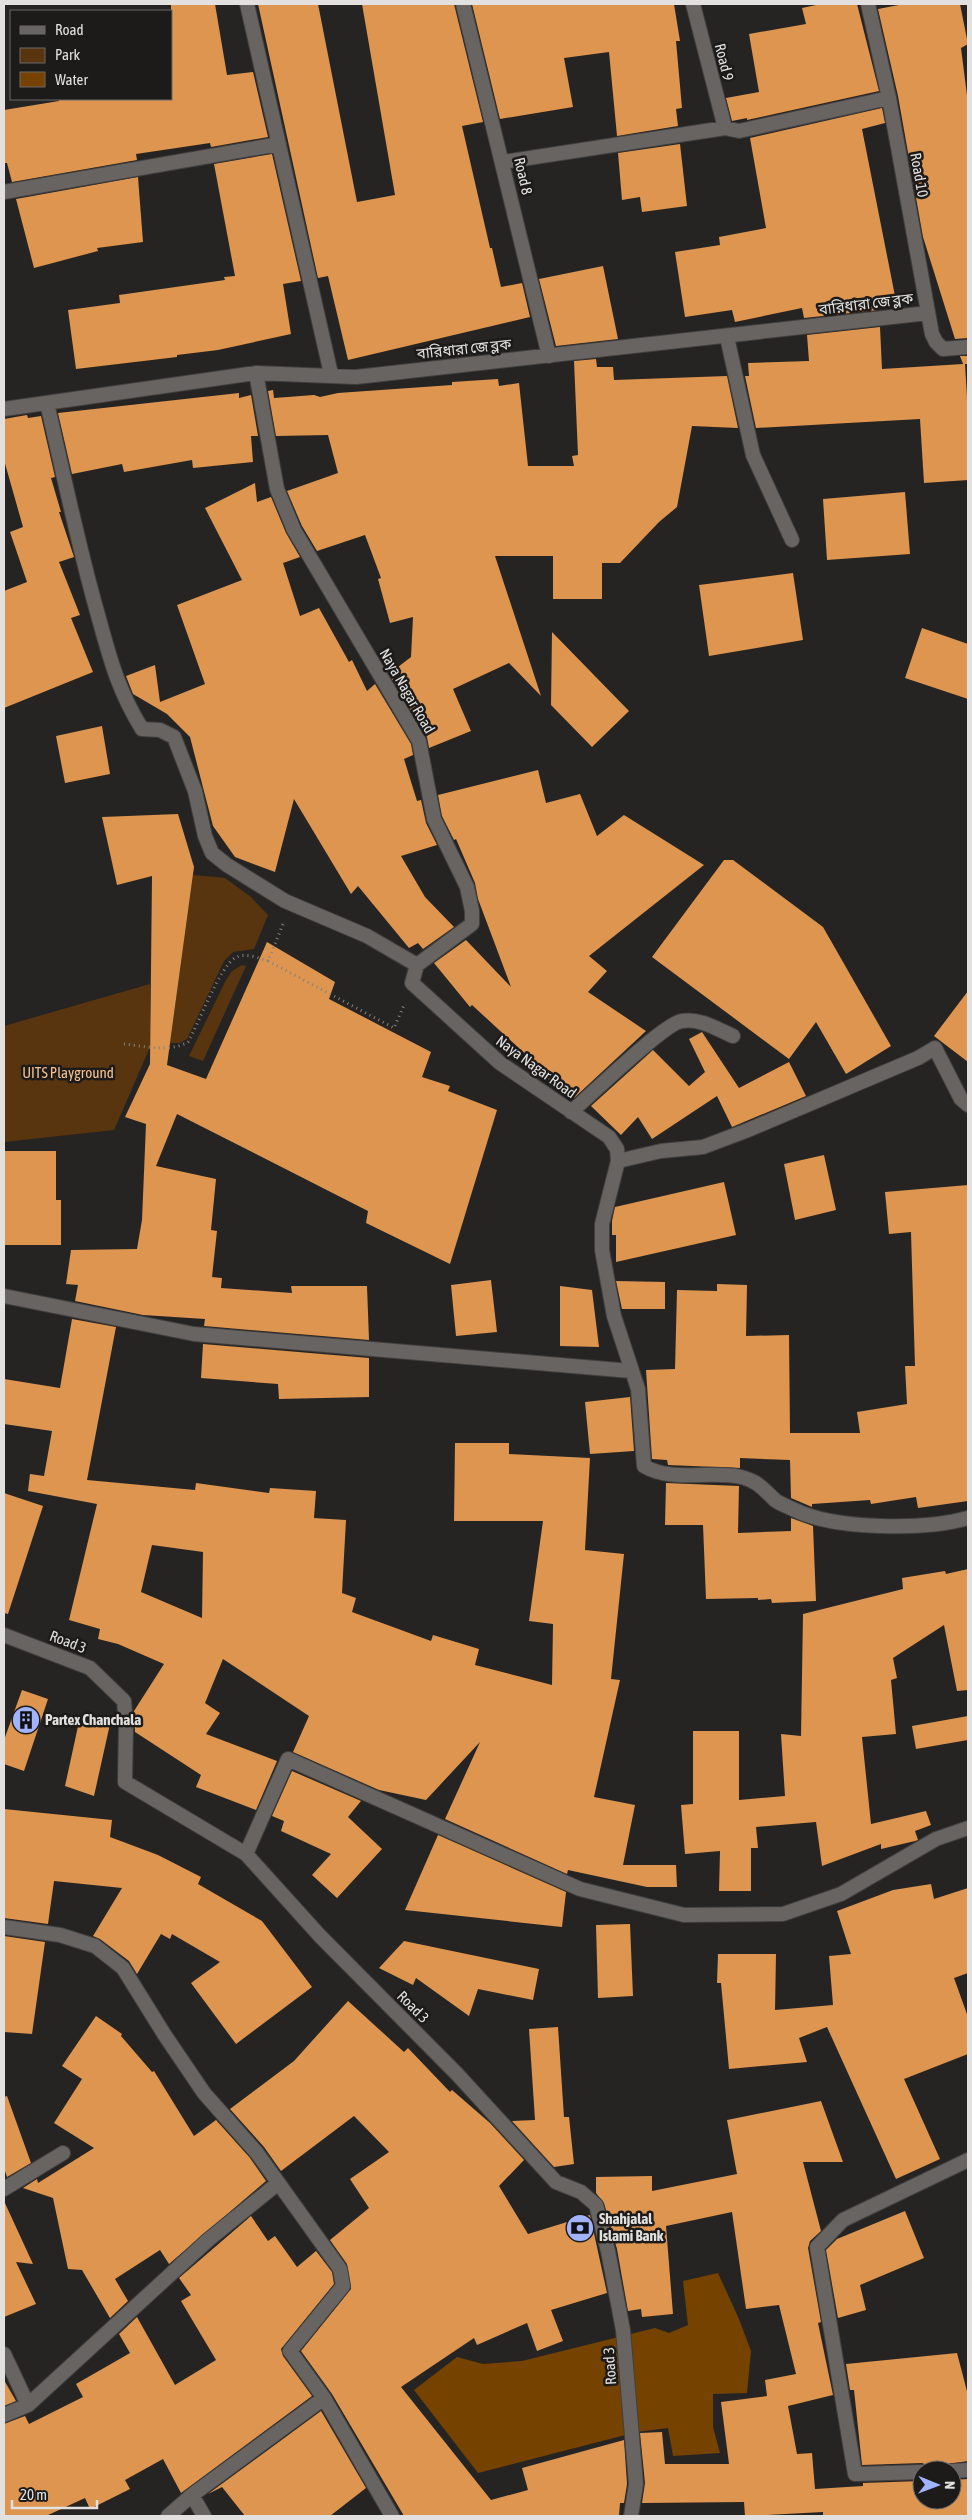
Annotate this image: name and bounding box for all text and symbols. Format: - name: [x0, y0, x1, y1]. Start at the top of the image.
- legend: [10, 10, 172, 100]
- text: Road: [55, 21, 84, 38]
- street label: Road 9: [712, 42, 737, 82]
- text: Park: [55, 46, 80, 63]
- text: Water: [55, 71, 88, 88]
- street label: Road 10: [907, 151, 932, 198]
- street label: Road 8: [511, 156, 536, 196]
- street label: বারিধারা জে ব্লক: [817, 289, 915, 318]
- street label: বারিধারা জে ব্লক: [415, 335, 513, 362]
- street label: Naya Nagar Road: [376, 645, 439, 736]
- street label: Naya Nagar Road: [493, 1032, 580, 1101]
- park label: UITS Playground: [22, 1064, 114, 1081]
- street label: Road 3: [48, 1627, 89, 1656]
- building icon: Partex Chanchala: [11, 1705, 41, 1735]
- place label: Partex Chanchala: [45, 1711, 141, 1728]
- street label: Road 3: [394, 1987, 433, 2026]
- place label: Shahjalal Islami Bank: [599, 2210, 664, 2244]
- bank icon: Shahjalal Islami Bank: [565, 2213, 595, 2243]
- street label: Road 3: [600, 2347, 619, 2385]
- north arrow: [912, 2460, 962, 2510]
- scale bar: [12, 2478, 98, 2510]
- text: N: [942, 2481, 958, 2489]
- text: 20 m: [20, 2486, 47, 2503]

